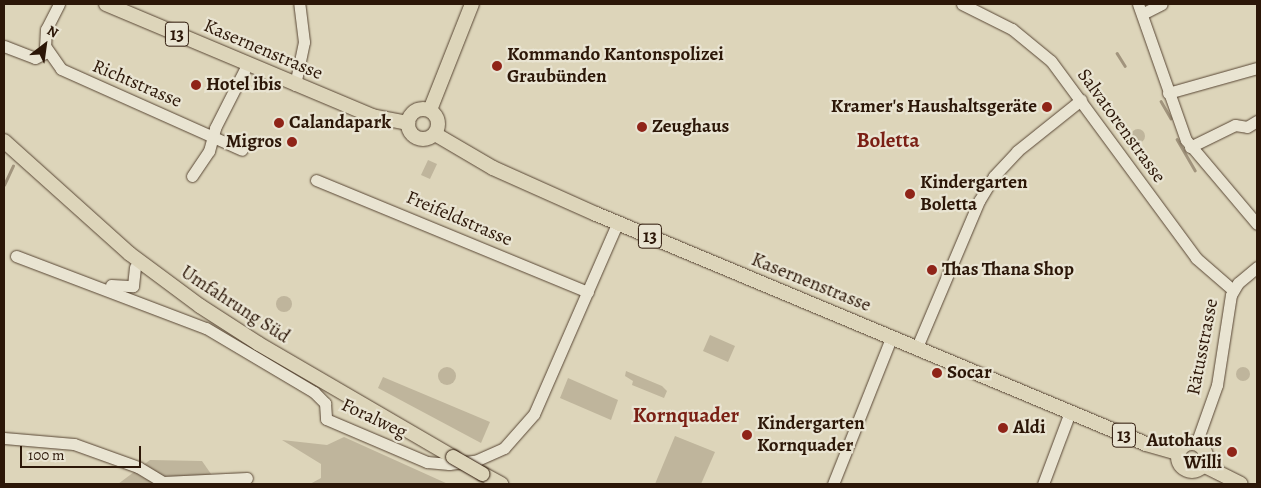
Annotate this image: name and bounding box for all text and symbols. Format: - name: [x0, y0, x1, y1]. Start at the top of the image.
- street label: Kasernenstrasse: [200, 15, 326, 85]
- road number: 13: [164, 18, 190, 50]
- north arrow: [20, 20, 70, 70]
- text: N: [44, 21, 62, 42]
- place label: Kommando Kantonspolizei Graubünden: [507, 44, 724, 88]
- street label: Richtstrasse: [89, 55, 185, 113]
- marker: Kommando Kantonspolizei Graubünden: [491, 60, 503, 72]
- street label: Salvatorenstrasse: [1072, 64, 1170, 188]
- place label: Hotel ibis: [206, 74, 282, 96]
- marker: Hotel ibis: [190, 79, 202, 91]
- place label: Kramer's Haushaltsgeräte: [831, 96, 1037, 118]
- marker: Kramer's Haushaltsgeräte: [1041, 101, 1053, 113]
- place label: Calandapark: [289, 112, 391, 134]
- place label: Zeughaus: [652, 116, 729, 138]
- marker: Calandapark: [273, 117, 285, 129]
- marker: Zeughaus: [636, 121, 648, 133]
- district label: Boletta: [856, 127, 920, 153]
- place label: Migros: [226, 131, 282, 153]
- marker: Migros: [286, 136, 298, 148]
- place label: Kindergarten Boletta: [920, 172, 1028, 216]
- street label: Freifeldstrasse: [402, 186, 516, 252]
- marker: Kindergarten Boletta: [904, 188, 916, 200]
- road number: 13: [638, 220, 662, 252]
- street label: Kasernenstrasse: [748, 249, 874, 317]
- place label: Thas Thana Shop: [942, 259, 1074, 281]
- street label: Umfahrung Süd: [176, 261, 294, 349]
- marker: Thas Thana Shop: [926, 264, 938, 276]
- street label: Rätusstrasse: [1182, 297, 1224, 397]
- place label: Socar: [947, 362, 992, 384]
- marker: Socar: [931, 367, 943, 379]
- street label: Foralweg: [338, 394, 410, 444]
- district label: Kornquader: [633, 402, 739, 428]
- place label: Kindergarten Kornquader: [757, 413, 865, 457]
- place label: Aldi: [1013, 417, 1046, 439]
- road number: 13: [1112, 420, 1136, 450]
- marker: Aldi: [997, 422, 1009, 434]
- marker: Kindergarten Kornquader: [741, 429, 753, 441]
- place label: Autohaus Willi: [1146, 430, 1222, 474]
- scale bar: [22, 436, 144, 468]
- text: 100 m: [28, 445, 65, 465]
- marker: Autohaus Willi: [1226, 446, 1238, 458]

